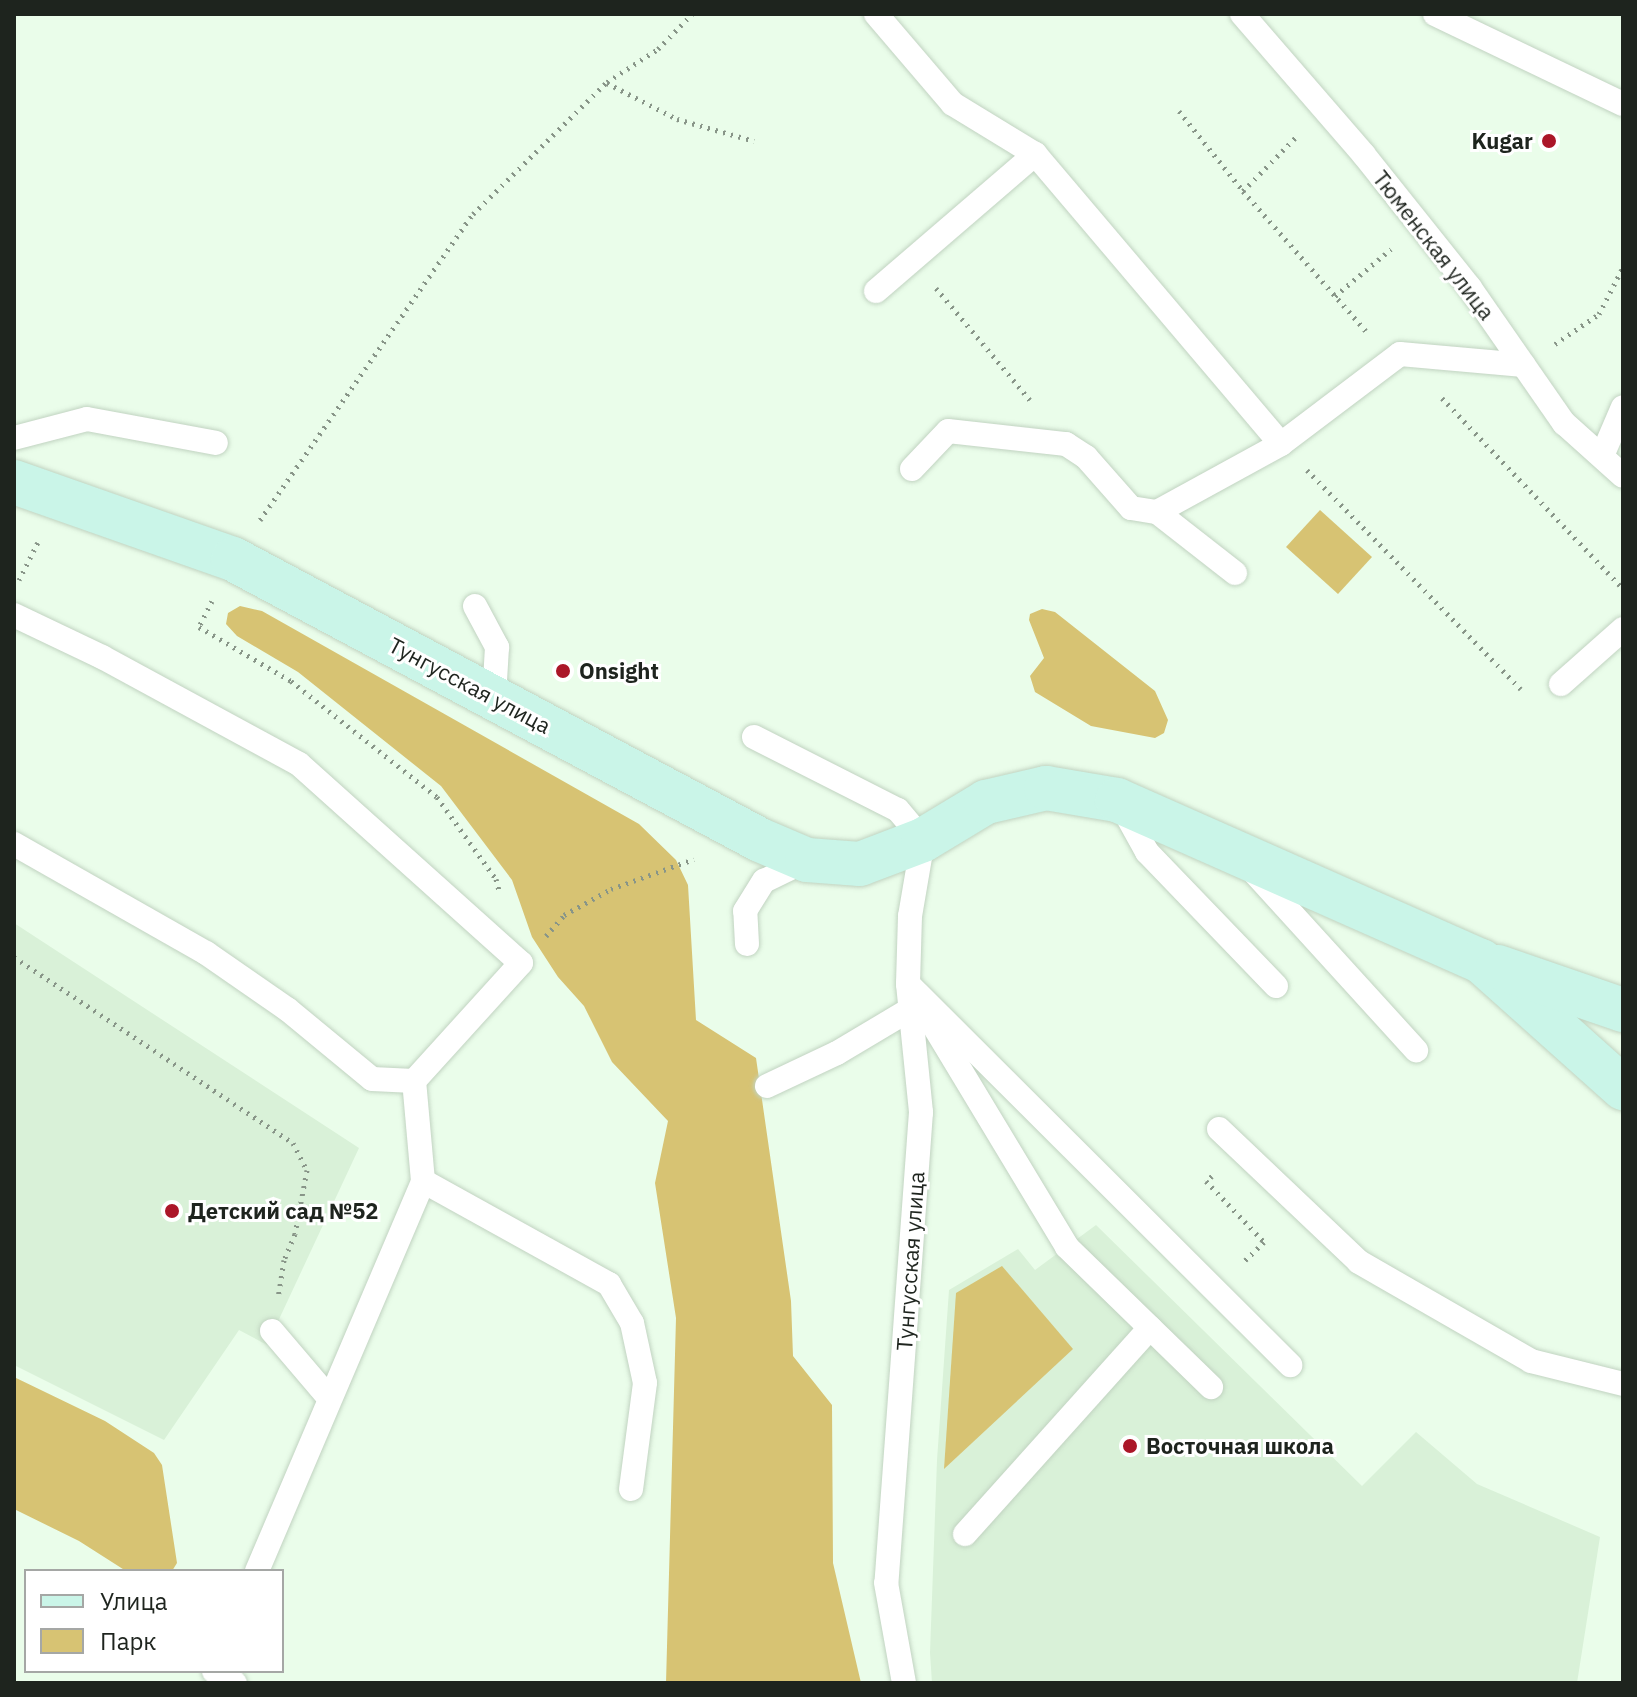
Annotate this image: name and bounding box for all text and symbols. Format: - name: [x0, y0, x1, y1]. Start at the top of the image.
- place label: Kugar: [1472, 128, 1533, 154]
- marker: Kugar: [1540, 132, 1558, 150]
- street label: Тюменская улица: [1368, 165, 1500, 325]
- street label: Тунгусская улица: [385, 631, 555, 739]
- place label: Onsight: [579, 658, 659, 684]
- marker: Onsight: [554, 662, 572, 680]
- street label: Тунгусская улица: [891, 1171, 929, 1351]
- place label: Детский сад №52: [188, 1198, 379, 1224]
- marker: Детский сад №52: [163, 1202, 181, 1220]
- place label: Восточная школа: [1146, 1433, 1334, 1459]
- marker: Восточная школа: [1121, 1437, 1139, 1455]
- legend: [24, 1569, 284, 1673]
- text: Улица: [100, 1585, 168, 1617]
- text: Парк: [100, 1625, 157, 1657]

